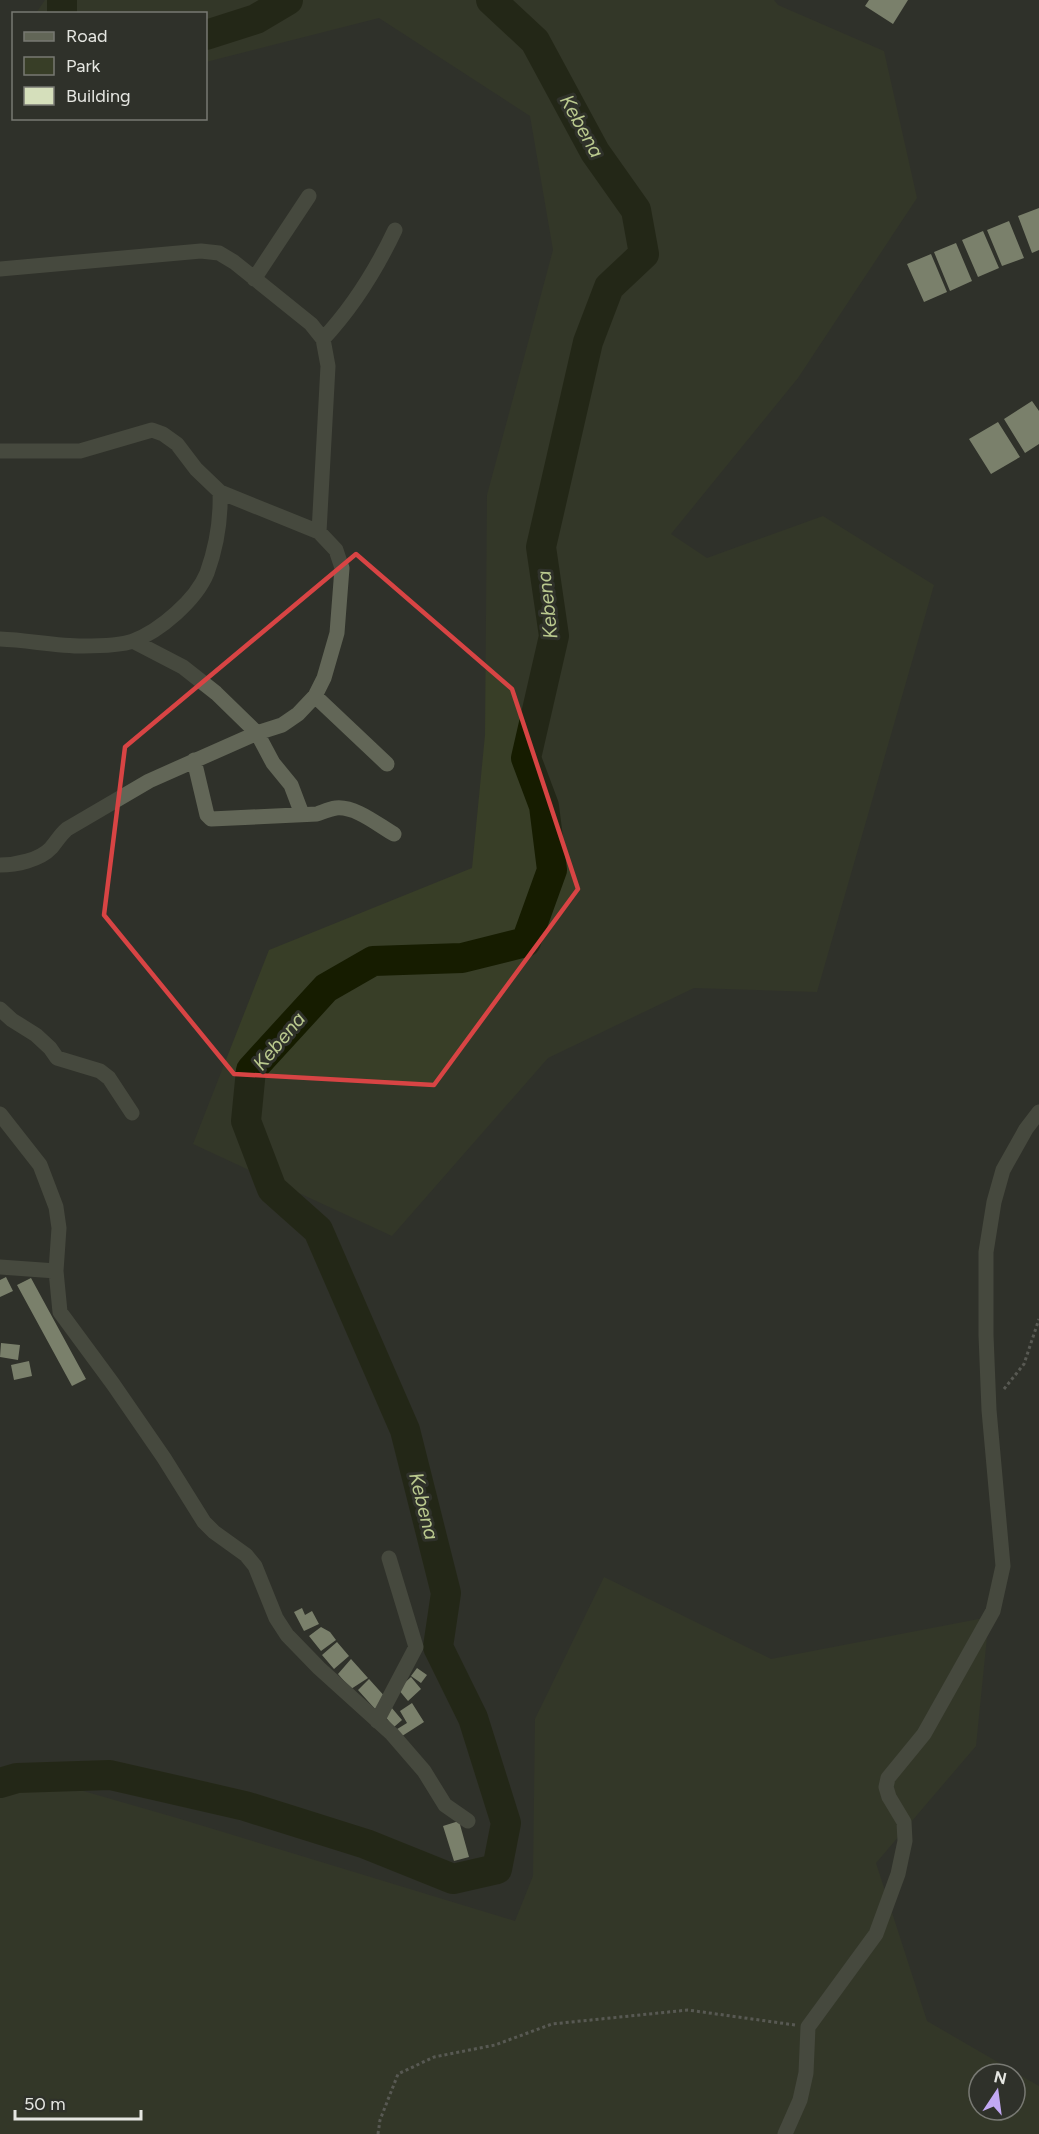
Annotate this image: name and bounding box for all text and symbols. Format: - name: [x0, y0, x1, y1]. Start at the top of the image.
- legend: [12, 12, 207, 120]
- text: Road: [66, 25, 107, 47]
- text: Park: [66, 55, 101, 77]
- text: Building: [66, 85, 131, 107]
- water label: Kebena: [555, 90, 609, 162]
- water label: Kebena: [531, 569, 563, 640]
- water label: Kebena: [248, 1007, 310, 1075]
- water label: Kebena: [404, 1470, 444, 1542]
- north arrow: [967, 2062, 1027, 2122]
- text: N: [992, 2067, 1008, 2089]
- scale bar: [15, 2083, 141, 2121]
- text: 50 m: [24, 2093, 66, 2115]

